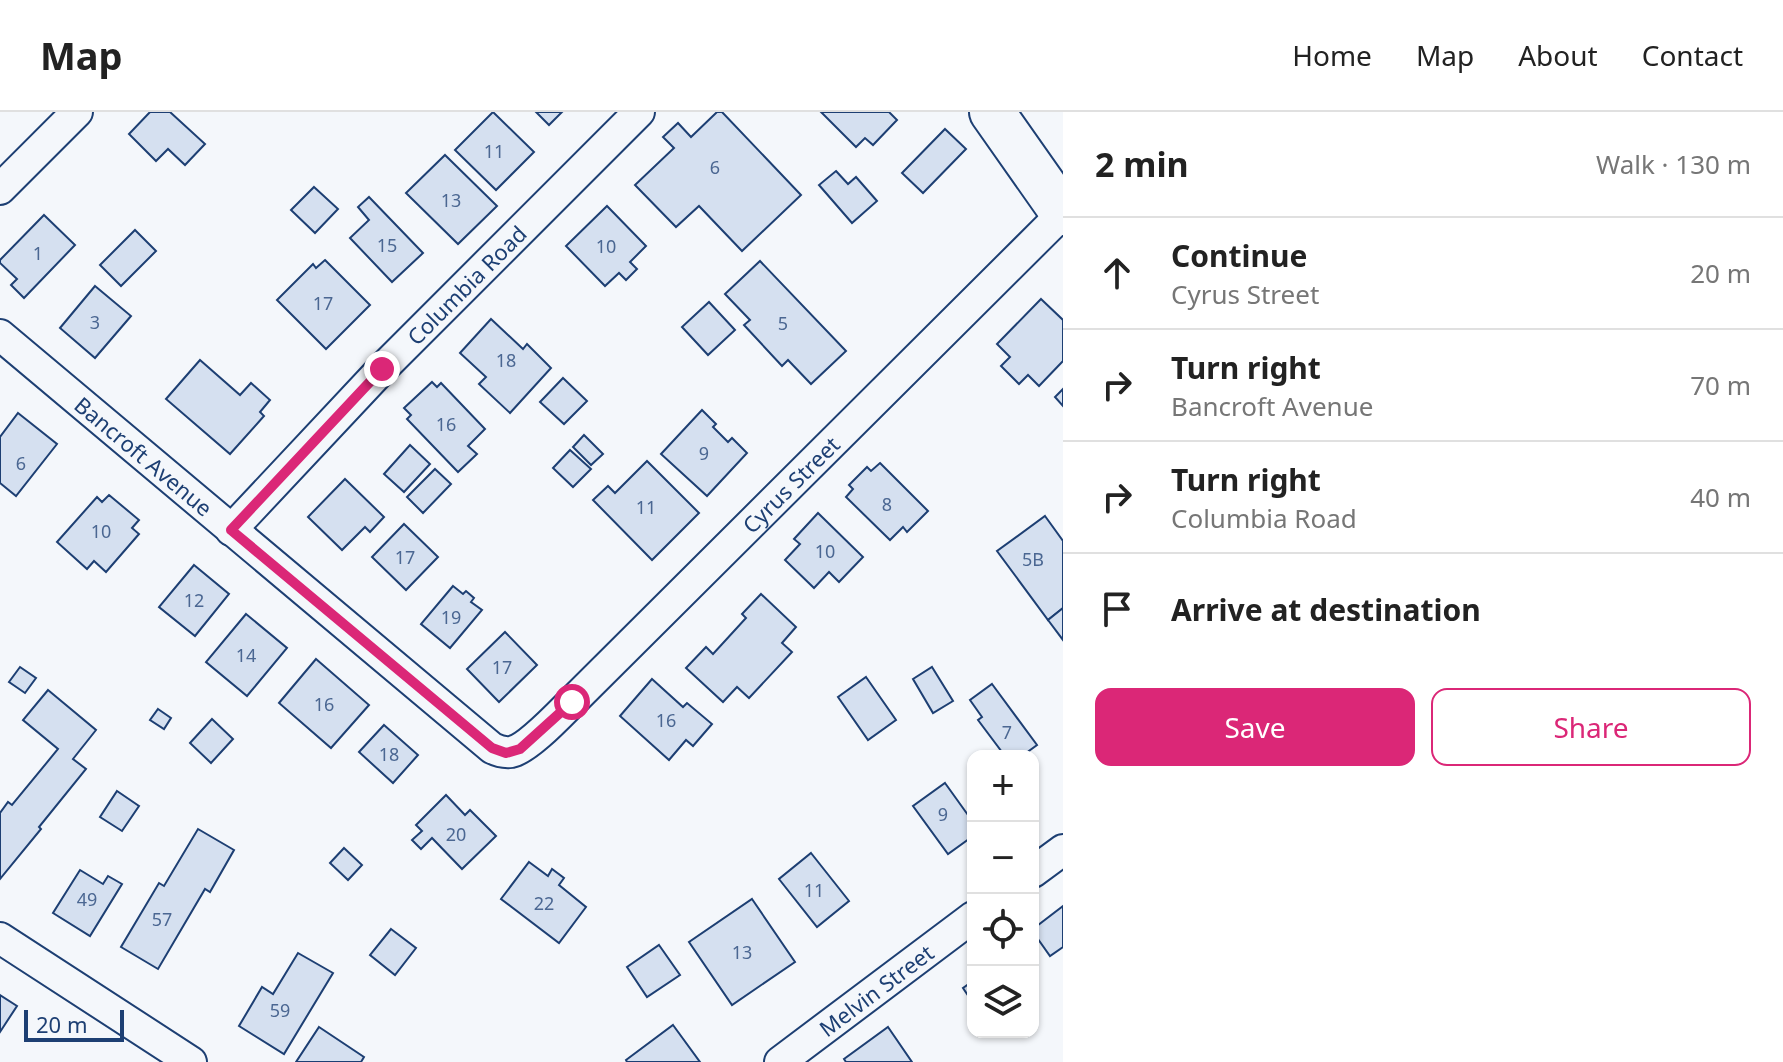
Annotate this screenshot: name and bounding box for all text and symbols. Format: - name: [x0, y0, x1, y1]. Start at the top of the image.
- text: Map: [40, 29, 123, 81]
- text: Home: [1292, 36, 1372, 74]
- text: Map: [1416, 36, 1474, 74]
- text: About: [1518, 36, 1598, 74]
- text: Contact: [1642, 36, 1743, 74]
- house number: 11: [484, 139, 504, 163]
- text: 2 min: [1095, 141, 1189, 187]
- text: Walk · 130 m: [1596, 146, 1751, 182]
- house number: 6: [710, 155, 720, 179]
- house number: 13: [441, 188, 461, 212]
- street label: Columbia Road: [400, 218, 533, 351]
- house number: 15: [377, 233, 397, 257]
- house number: 10: [596, 234, 616, 258]
- text: Continue: [1171, 235, 1307, 276]
- house number: 1: [33, 241, 43, 265]
- icon: ahead: [1095, 251, 1139, 295]
- text: 20 m: [1690, 255, 1751, 291]
- text: Cyrus Street: [1171, 276, 1319, 312]
- house number: 17: [313, 291, 333, 315]
- house number: 3: [90, 310, 100, 334]
- house number: 5: [778, 311, 788, 335]
- text: Turn right: [1171, 347, 1321, 388]
- house number: 18: [496, 348, 516, 372]
- route end: [364, 351, 400, 387]
- icon: right: [1095, 363, 1139, 407]
- text: 70 m: [1690, 367, 1751, 403]
- text: Bancroft Avenue: [1171, 388, 1373, 424]
- street label: Bancroft Avenue: [69, 389, 219, 522]
- house number: 16: [436, 412, 456, 436]
- street label: Cyrus Street: [735, 429, 846, 539]
- house number: 9: [699, 441, 709, 465]
- house number: 6: [16, 451, 26, 475]
- text: Turn right: [1171, 459, 1321, 500]
- icon: right: [1095, 475, 1139, 519]
- text: 40 m: [1690, 479, 1751, 515]
- house number: 8: [882, 492, 892, 516]
- house number: 11: [636, 495, 656, 519]
- text: Columbia Road: [1171, 500, 1357, 536]
- house number: 10: [91, 519, 111, 543]
- house number: 10: [815, 539, 835, 563]
- house number: 17: [395, 545, 415, 569]
- house number: 5B: [1022, 547, 1044, 571]
- icon: arrive: [1095, 587, 1139, 631]
- house number: 12: [184, 588, 204, 612]
- text: Arrive at destination: [1171, 589, 1481, 630]
- house number: 19: [441, 605, 461, 629]
- house number: 14: [236, 643, 256, 667]
- house number: 17: [492, 655, 512, 679]
- route start: [554, 684, 590, 720]
- button: Save: [1095, 688, 1415, 766]
- button: Share: [1431, 688, 1751, 766]
- house number: 16: [314, 692, 334, 716]
- house number: 16: [656, 708, 676, 732]
- house number: 7: [1002, 720, 1012, 744]
- house number: 18: [379, 742, 399, 766]
- map controls: [967, 750, 1039, 1038]
- button: +: [967, 750, 1039, 822]
- house number: 9: [938, 802, 948, 826]
- house number: 20: [446, 822, 466, 846]
- button: −: [967, 822, 1039, 894]
- house number: 11: [804, 878, 824, 902]
- house number: 49: [77, 887, 97, 911]
- house number: 22: [534, 891, 554, 915]
- button: locate: [967, 894, 1039, 966]
- house number: 57: [152, 907, 172, 931]
- street label: Melvin Street: [813, 937, 939, 1043]
- house number: 13: [732, 940, 752, 964]
- button: layers: [967, 966, 1039, 1038]
- house number: 59: [270, 998, 290, 1022]
- scale bar: [24, 1006, 124, 1042]
- text: 20 m: [36, 1009, 87, 1039]

